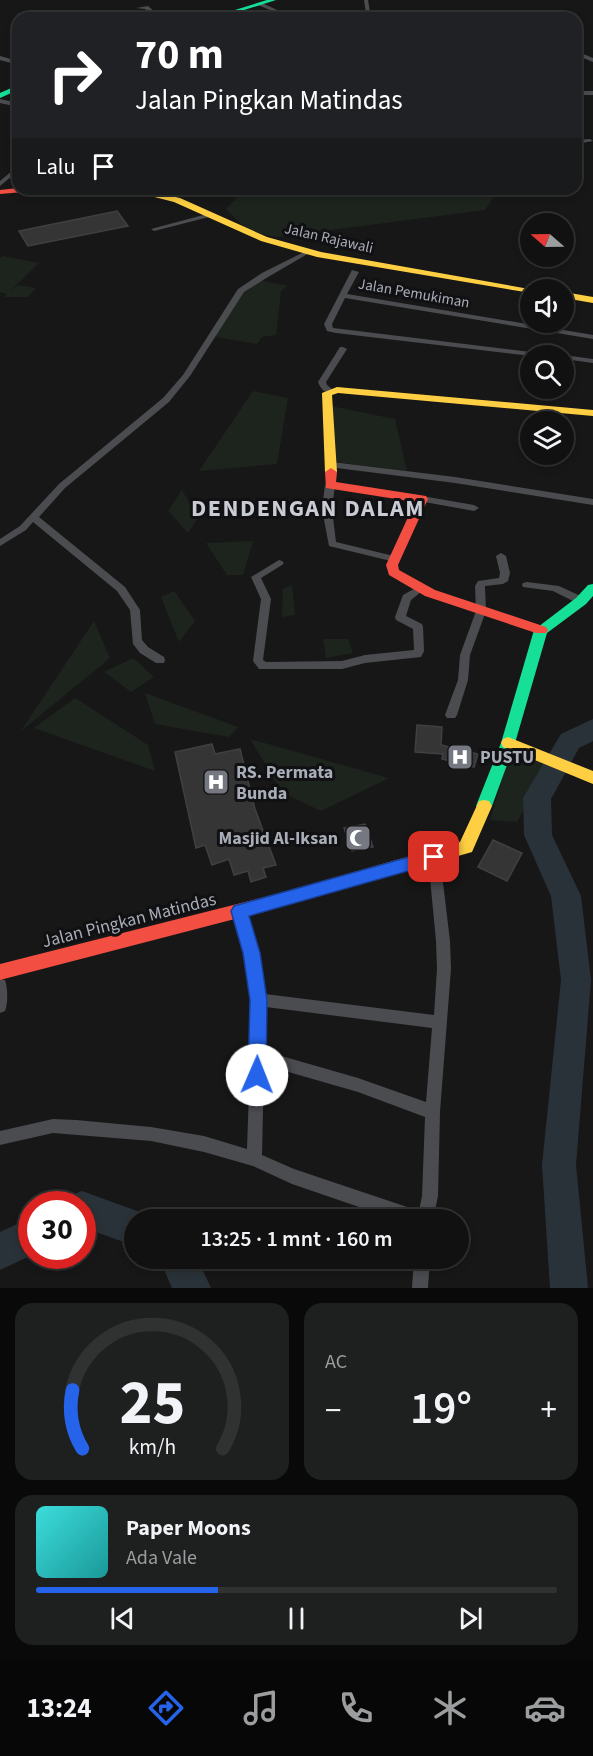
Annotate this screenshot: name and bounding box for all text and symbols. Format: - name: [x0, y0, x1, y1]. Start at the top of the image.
- text: 70 m: [135, 25, 224, 85]
- icon: right: [36, 36, 114, 114]
- text: Jalan Pingkan Matindas: [135, 81, 403, 120]
- icon: arrive: [87, 150, 120, 183]
- text: Lalu: [36, 151, 75, 183]
- north arrow: [520, 213, 574, 267]
- map controls: [520, 213, 574, 465]
- street label: Jalan Rajawali: [283, 218, 375, 259]
- street label: Jalan Pemukiman: [357, 273, 471, 314]
- button: sound: [520, 279, 574, 333]
- button: search: [520, 345, 574, 399]
- button: layers: [520, 411, 574, 465]
- district label: DENDENGAN DALAM: [191, 491, 425, 526]
- hospital icon: PUSTU: [445, 742, 475, 772]
- place label: PUSTU: [480, 745, 534, 770]
- place label: RS. Permata Bunda: [236, 760, 333, 806]
- hospital icon: RS. Permata Bunda: [201, 767, 231, 797]
- mosque icon: Masjid Al-Iksan: [343, 823, 373, 853]
- place label: Masjid Al-Iksan: [218, 826, 338, 851]
- pin: [408, 831, 459, 882]
- icon: arrive: [417, 840, 450, 873]
- street label: Jalan Pingkan Matindas: [40, 887, 219, 954]
- position arrow: [225, 1043, 289, 1107]
- speed limit sign: 30: [18, 1191, 96, 1269]
- text: 13:25 · 1 mnt · 160 m: [200, 1223, 393, 1255]
- text: AC: [325, 1348, 347, 1376]
- text: 25: [119, 1359, 185, 1448]
- text: 19°: [410, 1377, 472, 1441]
- text: −: [325, 1387, 341, 1434]
- text: +: [541, 1387, 557, 1434]
- text: km/h: [128, 1432, 176, 1463]
- text: Paper Moons: [126, 1512, 251, 1544]
- text: Ada Vale: [126, 1544, 197, 1572]
- icon: previous: [106, 1602, 139, 1635]
- icon: pause: [280, 1602, 313, 1635]
- icon: next: [454, 1602, 487, 1635]
- icon: directions: [145, 1687, 187, 1729]
- icon: music: [240, 1687, 282, 1729]
- icon: phone: [335, 1687, 377, 1729]
- icon: climate: [429, 1687, 471, 1729]
- icon: car: [524, 1687, 566, 1729]
- text: 13:24: [26, 1689, 92, 1728]

